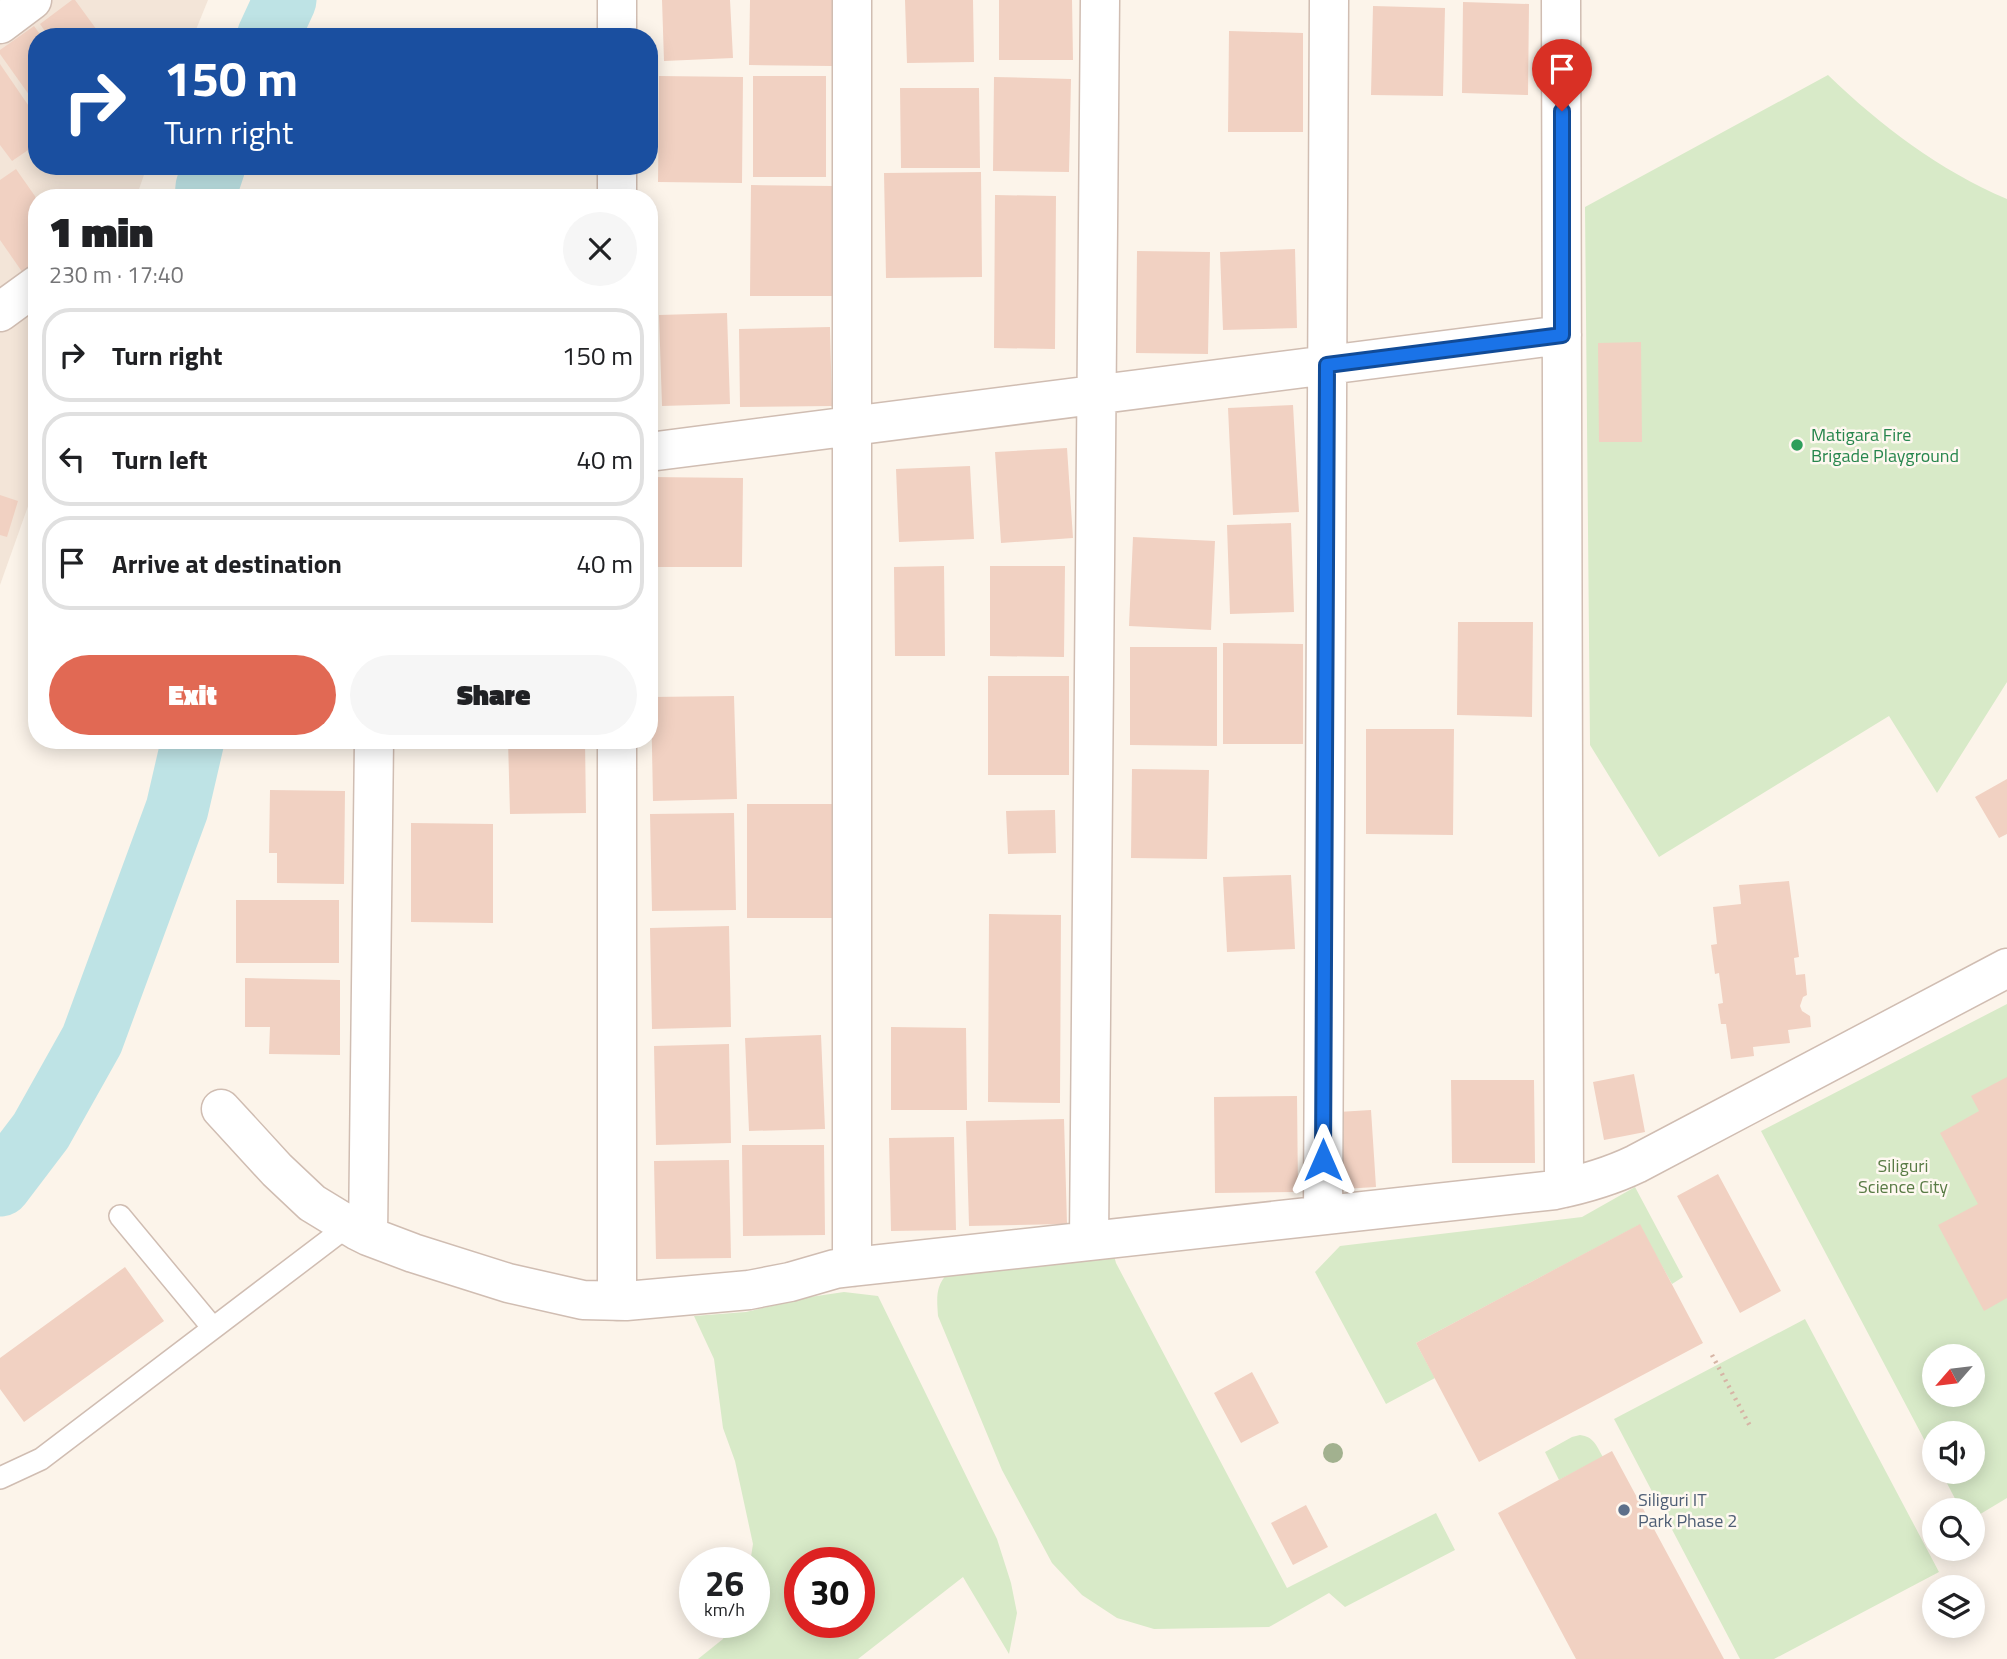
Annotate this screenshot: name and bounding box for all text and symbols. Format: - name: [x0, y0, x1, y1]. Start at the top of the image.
- pin: [1532, 39, 1592, 111]
- text: 150 m: [164, 40, 298, 115]
- icon: arrive: [1543, 50, 1581, 88]
- icon: right: [49, 56, 140, 147]
- text: Turn right: [164, 108, 293, 156]
- text: 1 min: [49, 199, 153, 263]
- button: close: [563, 212, 637, 286]
- text: 230 m · 17:40: [49, 257, 184, 292]
- icon: right: [53, 336, 91, 374]
- text: Turn right: [112, 336, 223, 375]
- text: 150 m: [562, 336, 633, 375]
- place label: Matigara Fire Brigade Playground: [1811, 421, 1959, 469]
- marker: Matigara Fire Brigade Playground: [1789, 437, 1805, 453]
- icon: left: [53, 440, 91, 478]
- text: Turn left: [112, 440, 207, 479]
- text: 40 m: [576, 440, 633, 479]
- icon: arrive: [53, 544, 91, 582]
- text: Arrive at destination: [112, 544, 342, 583]
- text: 40 m: [576, 544, 633, 583]
- button: Exit: [49, 655, 336, 735]
- button: Share: [350, 655, 637, 735]
- position arrow: [1286, 1123, 1360, 1197]
- park label: Siliguri Science City: [1858, 1152, 1948, 1200]
- north arrow: [1922, 1344, 1984, 1407]
- map controls: [1922, 1344, 1985, 1638]
- button: sound: [1922, 1421, 1985, 1484]
- place label: Siliguri IT Park Phase 2: [1638, 1486, 1737, 1534]
- button: search: [1922, 1498, 1985, 1561]
- marker: Siliguri IT Park Phase 2: [1616, 1502, 1632, 1518]
- speed limit sign: 30: [784, 1547, 875, 1638]
- text: 26: [705, 1556, 744, 1610]
- button: layers: [1922, 1575, 1985, 1638]
- text: km/h: [704, 1596, 745, 1623]

